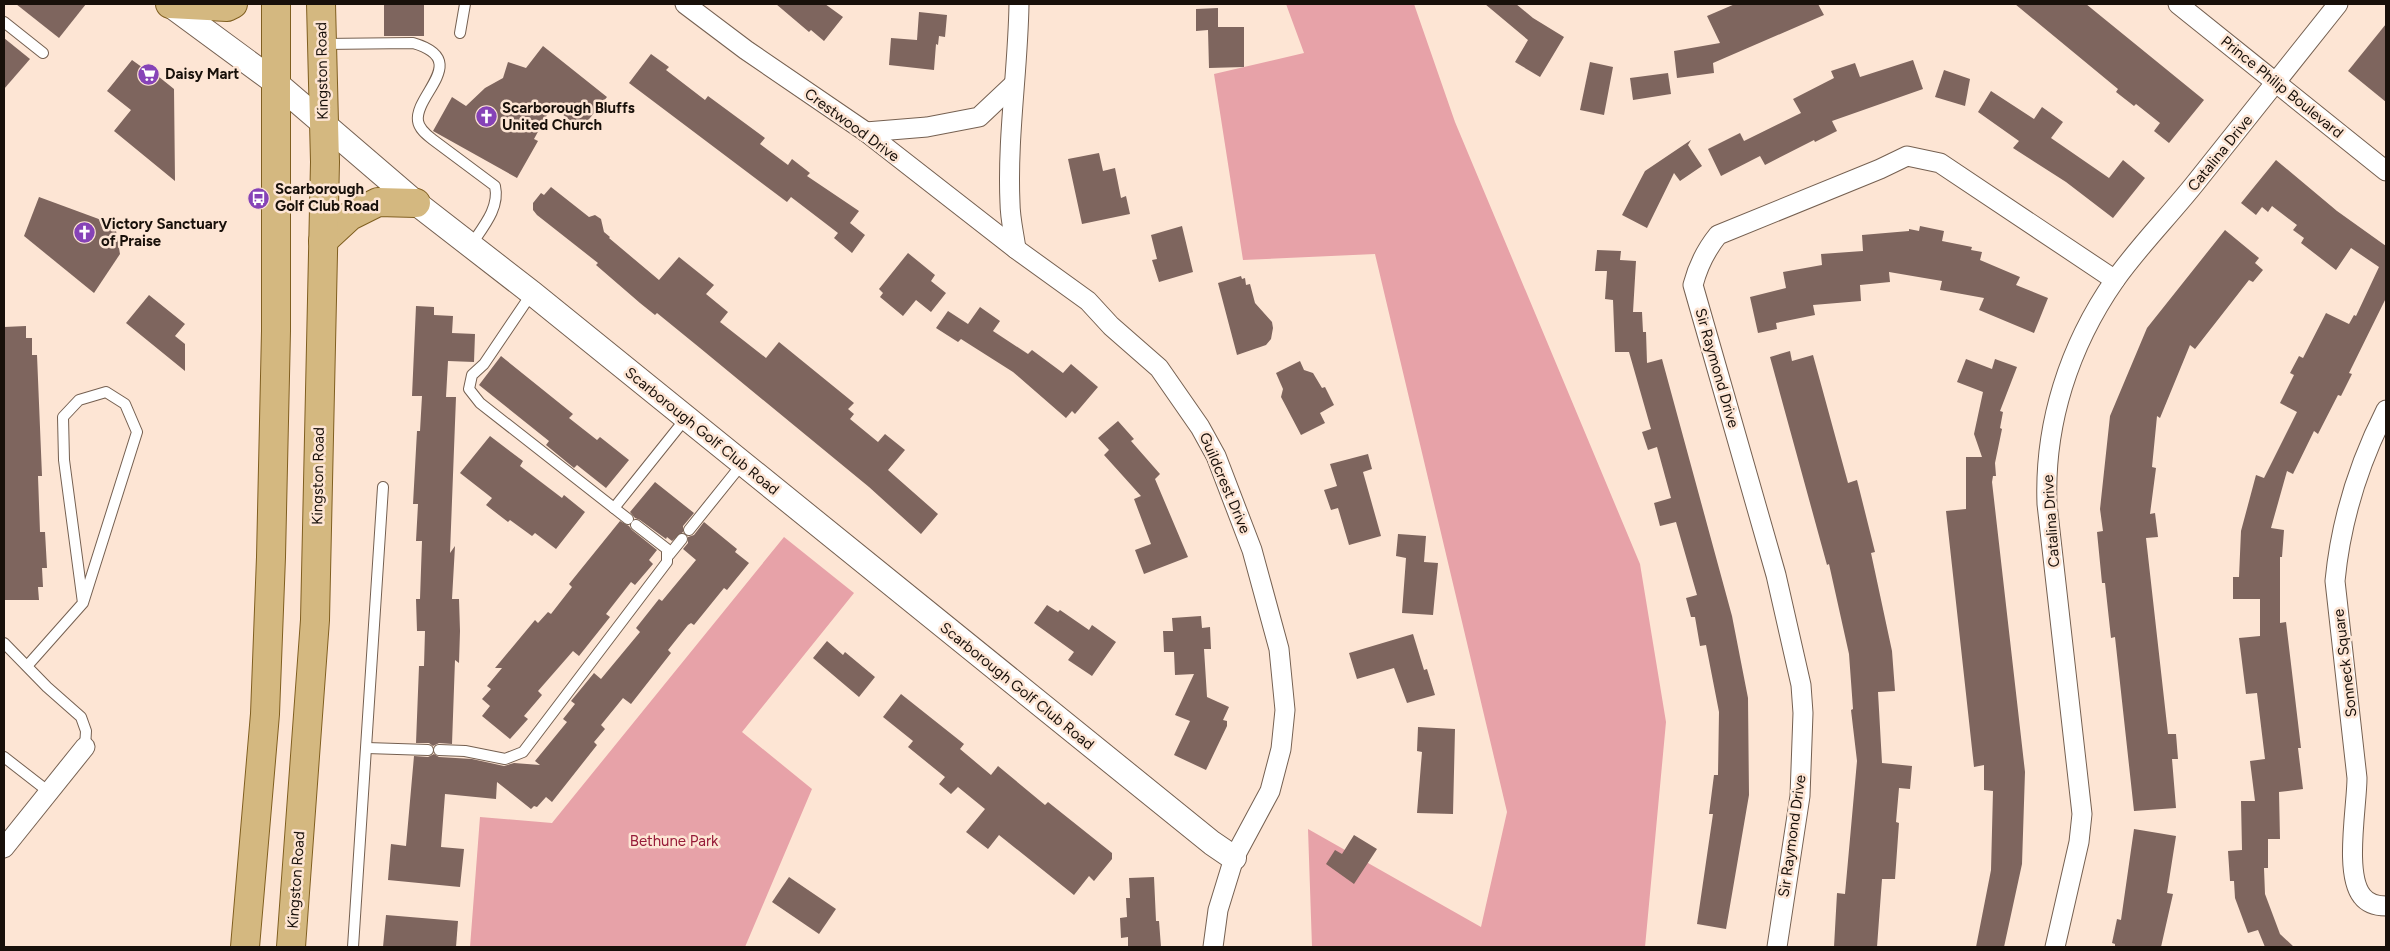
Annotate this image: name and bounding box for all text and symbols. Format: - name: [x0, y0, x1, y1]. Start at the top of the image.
- street label: Kingston Road: [312, 22, 332, 120]
- street label: Prince Philip Boulevard: [2217, 32, 2347, 142]
- supermarket icon: Daisy Mart: [137, 62, 161, 86]
- place label: Daisy Mart: [165, 65, 239, 83]
- street label: Crestwood Drive: [801, 85, 903, 165]
- place label: Scarborough Bluffs United Church: [502, 99, 635, 134]
- church icon: Scarborough Bluffs United Church: [474, 105, 498, 129]
- street label: Catalina Drive: [2184, 111, 2256, 195]
- place label: Scarborough Golf Club Road: [275, 180, 379, 215]
- bus stop icon: Scarborough Golf Club Road: [247, 186, 271, 210]
- place label: Victory Sanctuary of Praise: [101, 215, 227, 250]
- church icon: Victory Sanctuary of Praise: [73, 221, 97, 245]
- street label: Sir Raymond Drive: [1691, 306, 1743, 430]
- street label: Scarborough Golf Club Road: [621, 363, 783, 499]
- street label: Kingston Road: [308, 427, 328, 525]
- street label: Guildcrest Drive: [1196, 430, 1254, 536]
- street label: Catalina Drive: [2039, 474, 2063, 568]
- street label: Sonneck Square: [2329, 608, 2361, 718]
- street label: Scarborough Golf Club Road: [936, 618, 1098, 754]
- street label: Sir Raymond Drive: [1775, 774, 1809, 898]
- street label: Kingston Road: [284, 831, 308, 929]
- park label: Bethune Park: [630, 832, 719, 850]

